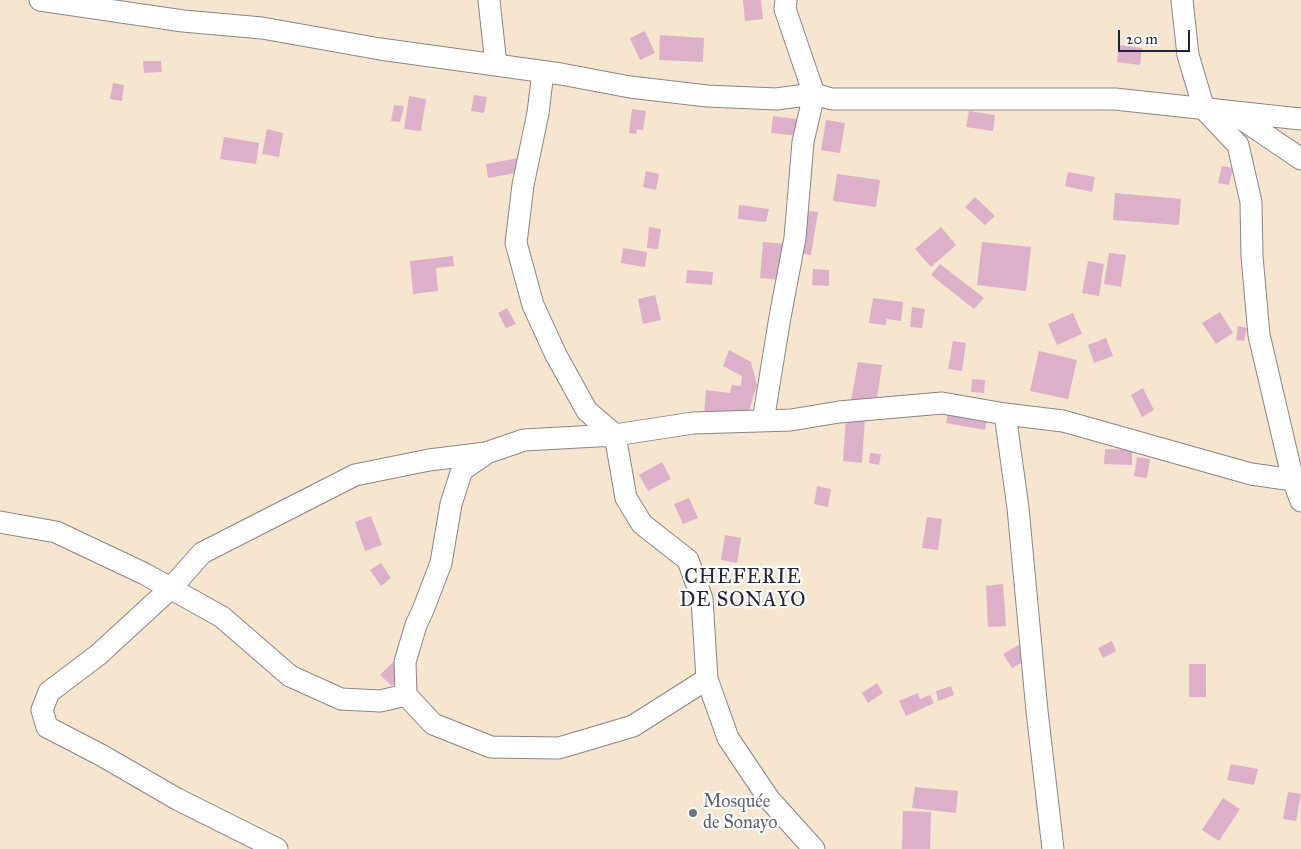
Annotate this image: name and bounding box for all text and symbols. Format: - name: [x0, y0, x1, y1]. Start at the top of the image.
- scale bar: [1121, 20, 1194, 52]
- text: 20 m: [1126, 30, 1158, 48]
- district label: CHEFERIE DE SONAYO: [678, 566, 808, 613]
- place label: Mosquée de Sonayo: [703, 792, 778, 834]
- marker: Mosquée de Sonayo: [687, 807, 699, 819]

